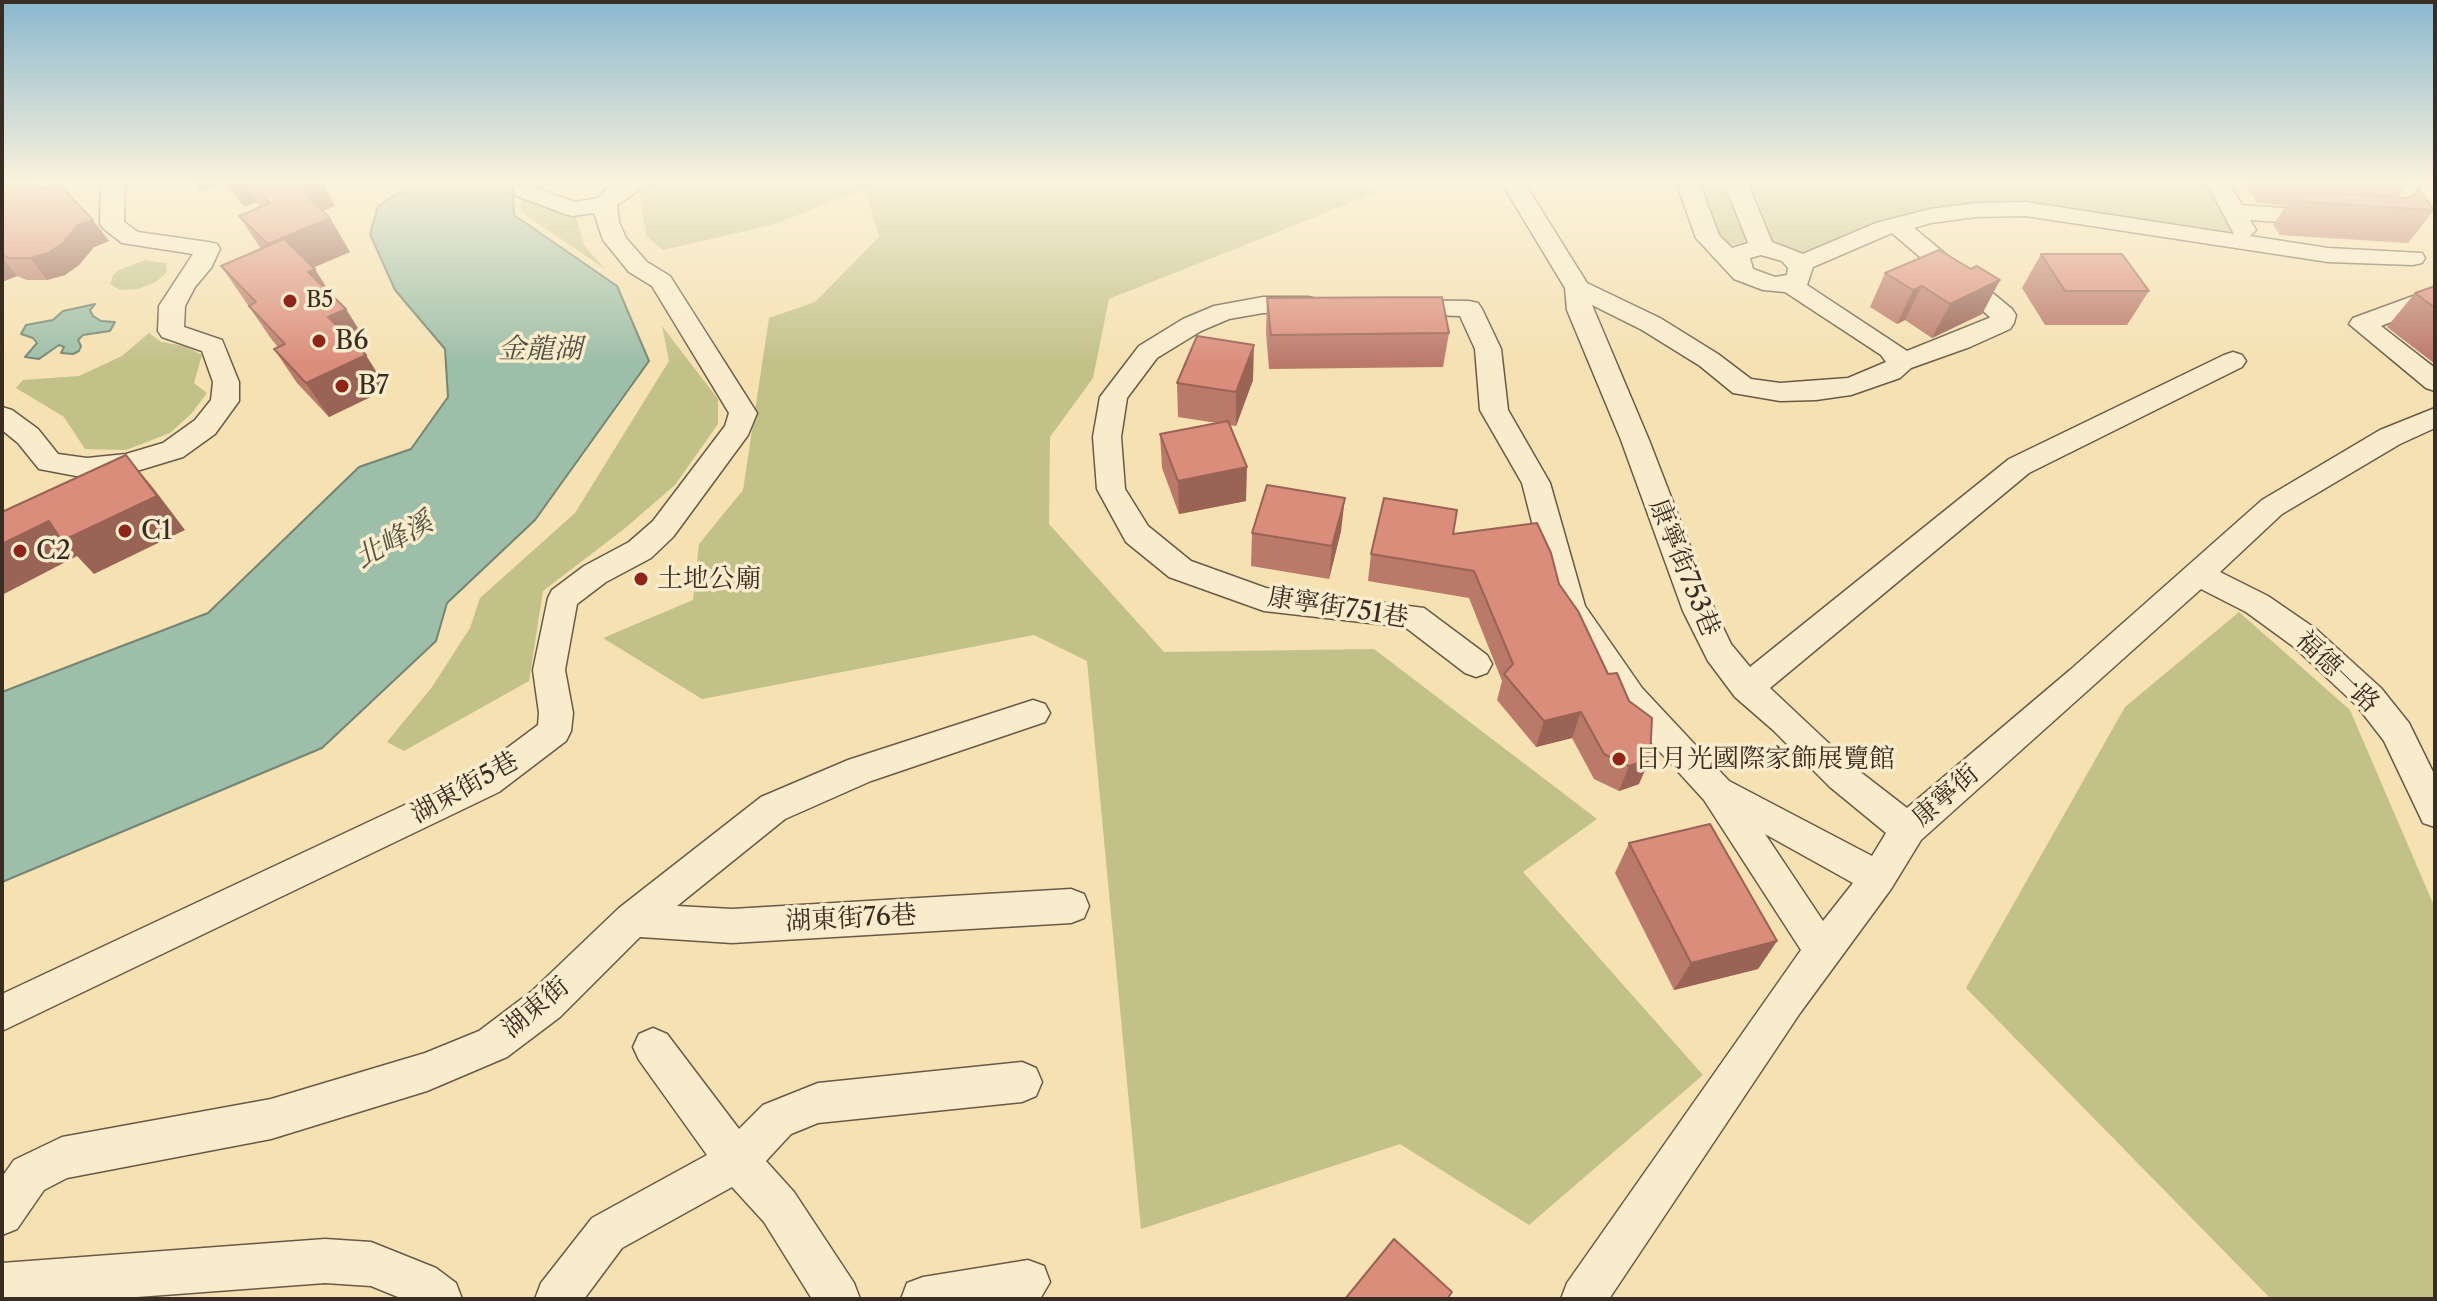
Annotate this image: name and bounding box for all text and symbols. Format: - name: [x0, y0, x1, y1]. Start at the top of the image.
- place label: B5: [306, 288, 333, 314]
- marker: B5: [281, 292, 299, 310]
- place label: B6: [335, 325, 368, 357]
- marker: B6: [310, 332, 328, 350]
- water label: 金龍湖: [498, 333, 582, 367]
- place label: B7: [358, 370, 389, 402]
- marker: B7: [333, 377, 351, 395]
- street label: 康寧街753巷: [1642, 495, 1726, 641]
- water label: 北峰溪: [349, 506, 439, 576]
- place label: C1: [141, 515, 172, 547]
- marker: C1: [116, 522, 134, 540]
- place label: C2: [36, 535, 71, 567]
- marker: C2: [11, 542, 29, 560]
- place label: 土地公廟: [657, 563, 761, 595]
- marker: 土地公廟: [632, 570, 650, 588]
- street label: 康寧街751巷: [1266, 581, 1410, 635]
- street label: 福德一路: [2289, 625, 2385, 719]
- place label: 日月光國際家飾展覽館: [1635, 743, 1895, 775]
- street label: 湖東街5巷: [406, 746, 524, 830]
- marker: 日月光國際家飾展覽館: [1610, 750, 1628, 768]
- street label: 康寧街: [1906, 759, 1986, 833]
- street label: 湖東街76巷: [785, 900, 917, 938]
- street label: 湖東街: [496, 971, 576, 1045]

